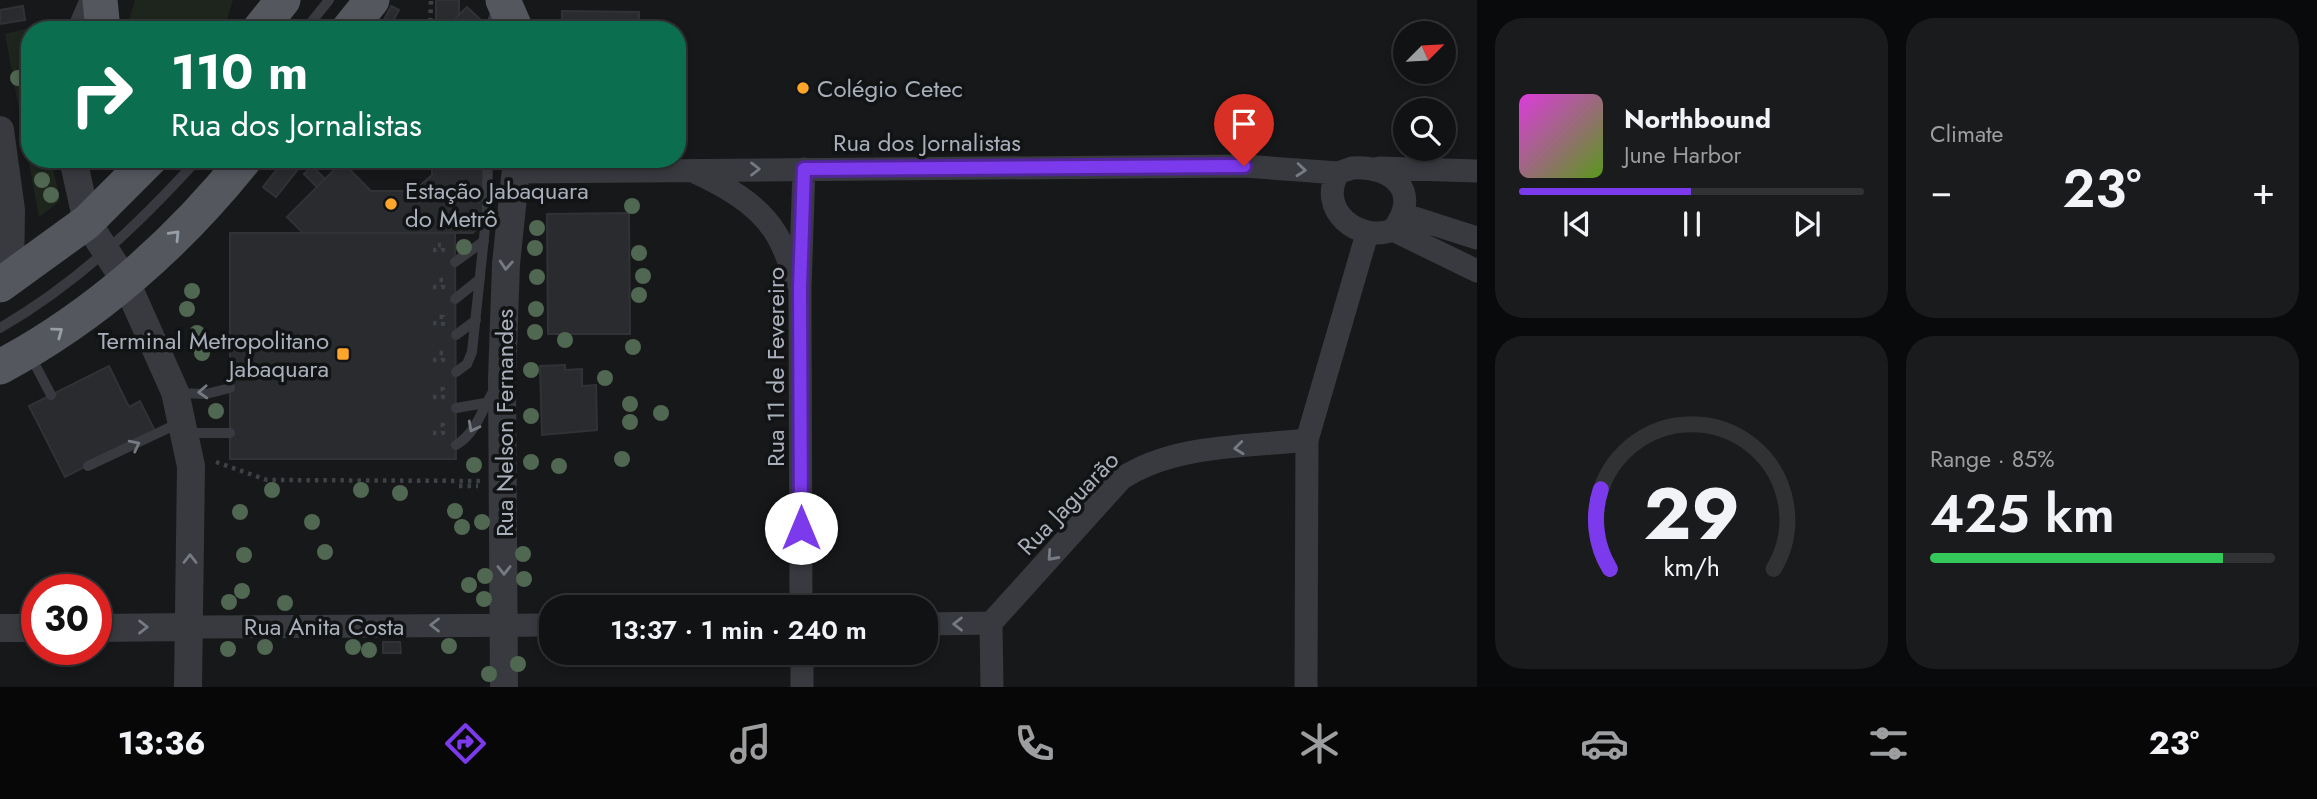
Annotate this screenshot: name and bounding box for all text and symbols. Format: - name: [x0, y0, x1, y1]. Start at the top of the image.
- north arrow: [1393, 21, 1456, 84]
- map controls: [1393, 21, 1456, 161]
- text: 110 m: [171, 37, 308, 107]
- icon: right: [56, 49, 147, 140]
- place label: Colégio Cetec: [817, 71, 963, 106]
- marker: Colégio Cetec: [795, 80, 811, 96]
- pin: [1214, 94, 1274, 166]
- button: search: [1393, 98, 1456, 161]
- text: Northbound: [1624, 100, 1771, 138]
- text: Rua dos Jornalistas: [171, 102, 422, 148]
- icon: arrive: [1225, 105, 1263, 143]
- text: Climate: [1930, 117, 2003, 151]
- street label: Rua dos Jornalistas: [833, 125, 1021, 160]
- text: June Harbor: [1624, 138, 1741, 172]
- text: 23°: [2063, 151, 2141, 227]
- one-way arrow: [750, 161, 761, 177]
- one-way arrow: [1296, 162, 1307, 177]
- text: −: [1930, 163, 1952, 218]
- text: +: [2252, 163, 2275, 218]
- place label: Estação Jabaquara do Metrô: [405, 173, 589, 236]
- marker: Estação Jabaquara do Metrô: [383, 196, 399, 212]
- icon: previous: [1558, 205, 1596, 243]
- icon: pause: [1673, 205, 1711, 243]
- icon: next: [1788, 205, 1826, 243]
- one-way arrow: [167, 231, 180, 244]
- one-way arrow: [499, 259, 514, 270]
- street label: Rua 11 de Fevereiro: [758, 267, 793, 467]
- street label: Rua Nelson Fernandes: [487, 309, 522, 537]
- place label: Terminal Metropolitano Jabaquara: [98, 323, 329, 386]
- one-way arrow: [50, 328, 63, 340]
- marker: Terminal Metropolitano Jabaquara: [335, 346, 351, 362]
- one-way arrow: [197, 385, 208, 400]
- one-way arrow: [468, 420, 482, 432]
- one-way arrow: [128, 439, 140, 453]
- one-way arrow: [1233, 440, 1245, 455]
- text: Range · 85%: [1930, 442, 2054, 476]
- street label: Rua Jaguarão: [1009, 443, 1127, 563]
- text: 29: [1643, 461, 1740, 566]
- text: 425 km: [1930, 476, 2115, 552]
- position arrow: [764, 491, 838, 565]
- one-way arrow: [1048, 548, 1060, 561]
- text: km/h: [1663, 548, 1720, 584]
- one-way arrow: [182, 553, 198, 564]
- one-way arrow: [496, 564, 511, 575]
- speed limit sign: 30: [21, 574, 112, 665]
- street label: Rua Anita Costa: [244, 609, 404, 644]
- text: 13:37 · 1 min · 240 m: [610, 611, 867, 649]
- one-way arrow: [953, 616, 963, 632]
- one-way arrow: [430, 617, 440, 633]
- one-way arrow: [138, 619, 149, 635]
- icon: directions: [441, 719, 490, 768]
- icon: music: [726, 719, 775, 768]
- icon: phone: [1010, 719, 1059, 768]
- icon: climate: [1295, 719, 1344, 768]
- icon: car: [1580, 719, 1629, 768]
- icon: filters: [1864, 719, 1913, 768]
- text: 13:36: [118, 720, 206, 766]
- text: 23°: [2149, 720, 2199, 766]

